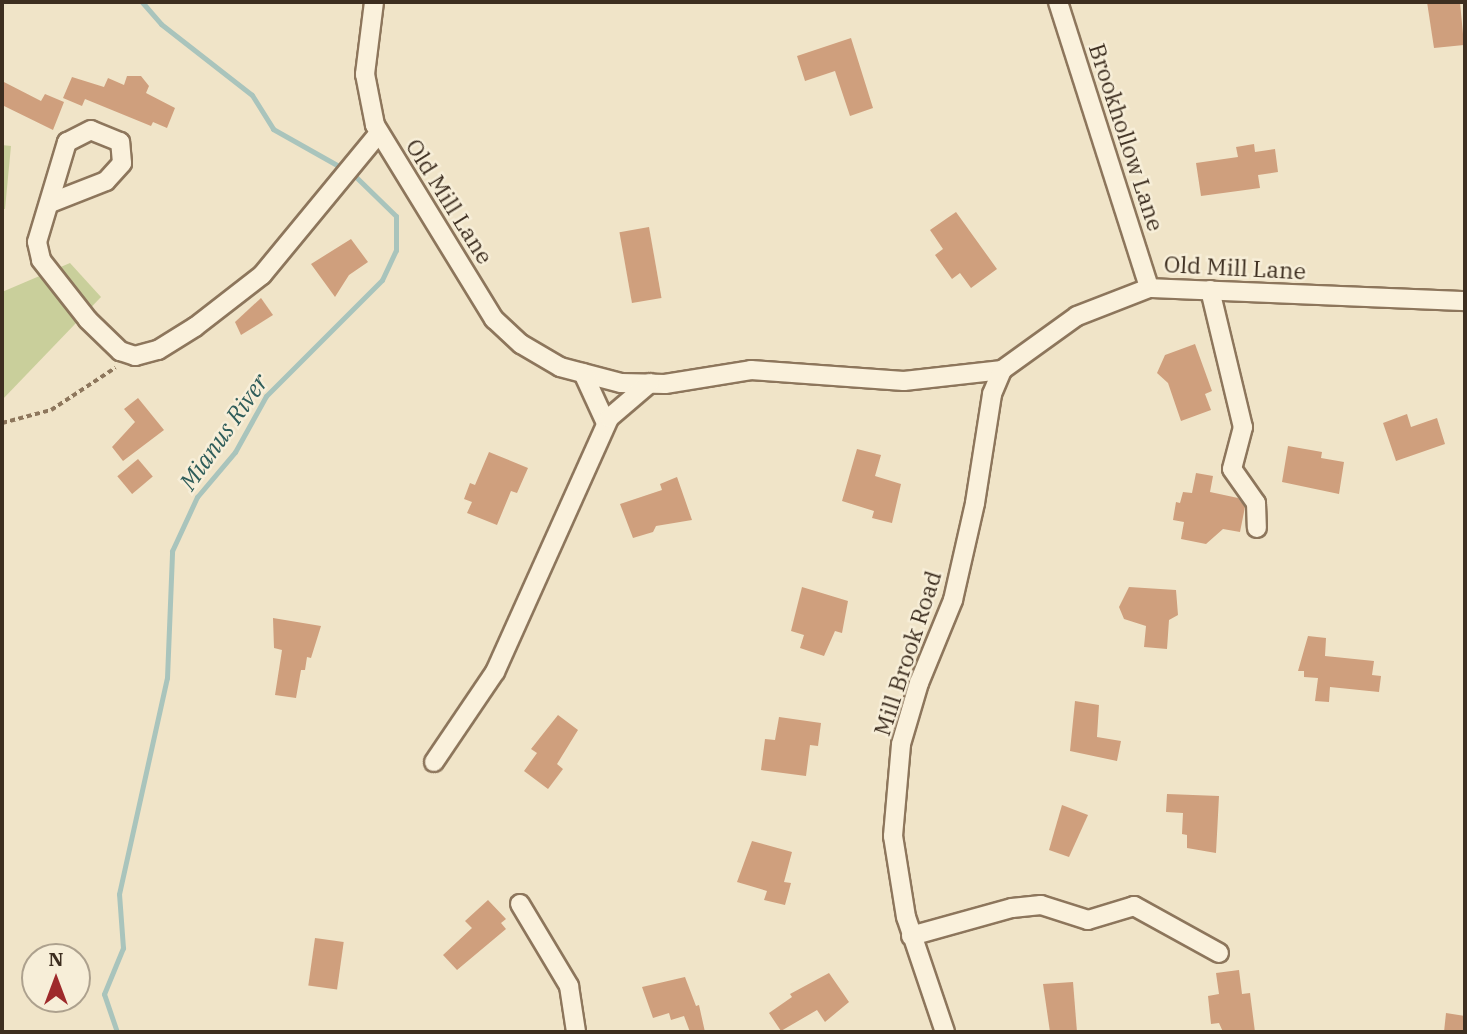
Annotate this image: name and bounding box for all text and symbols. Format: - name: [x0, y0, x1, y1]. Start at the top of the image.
- street label: Brookhollow Lane: [1084, 40, 1170, 234]
- street label: Old Mill Lane: [401, 133, 499, 269]
- street label: Old Mill Lane: [1163, 249, 1307, 285]
- water label: Mianus River: [174, 369, 274, 495]
- street label: Mill Brook Road: [867, 567, 947, 739]
- north arrow: [21, 943, 91, 1013]
- text: N: [48, 947, 64, 971]

